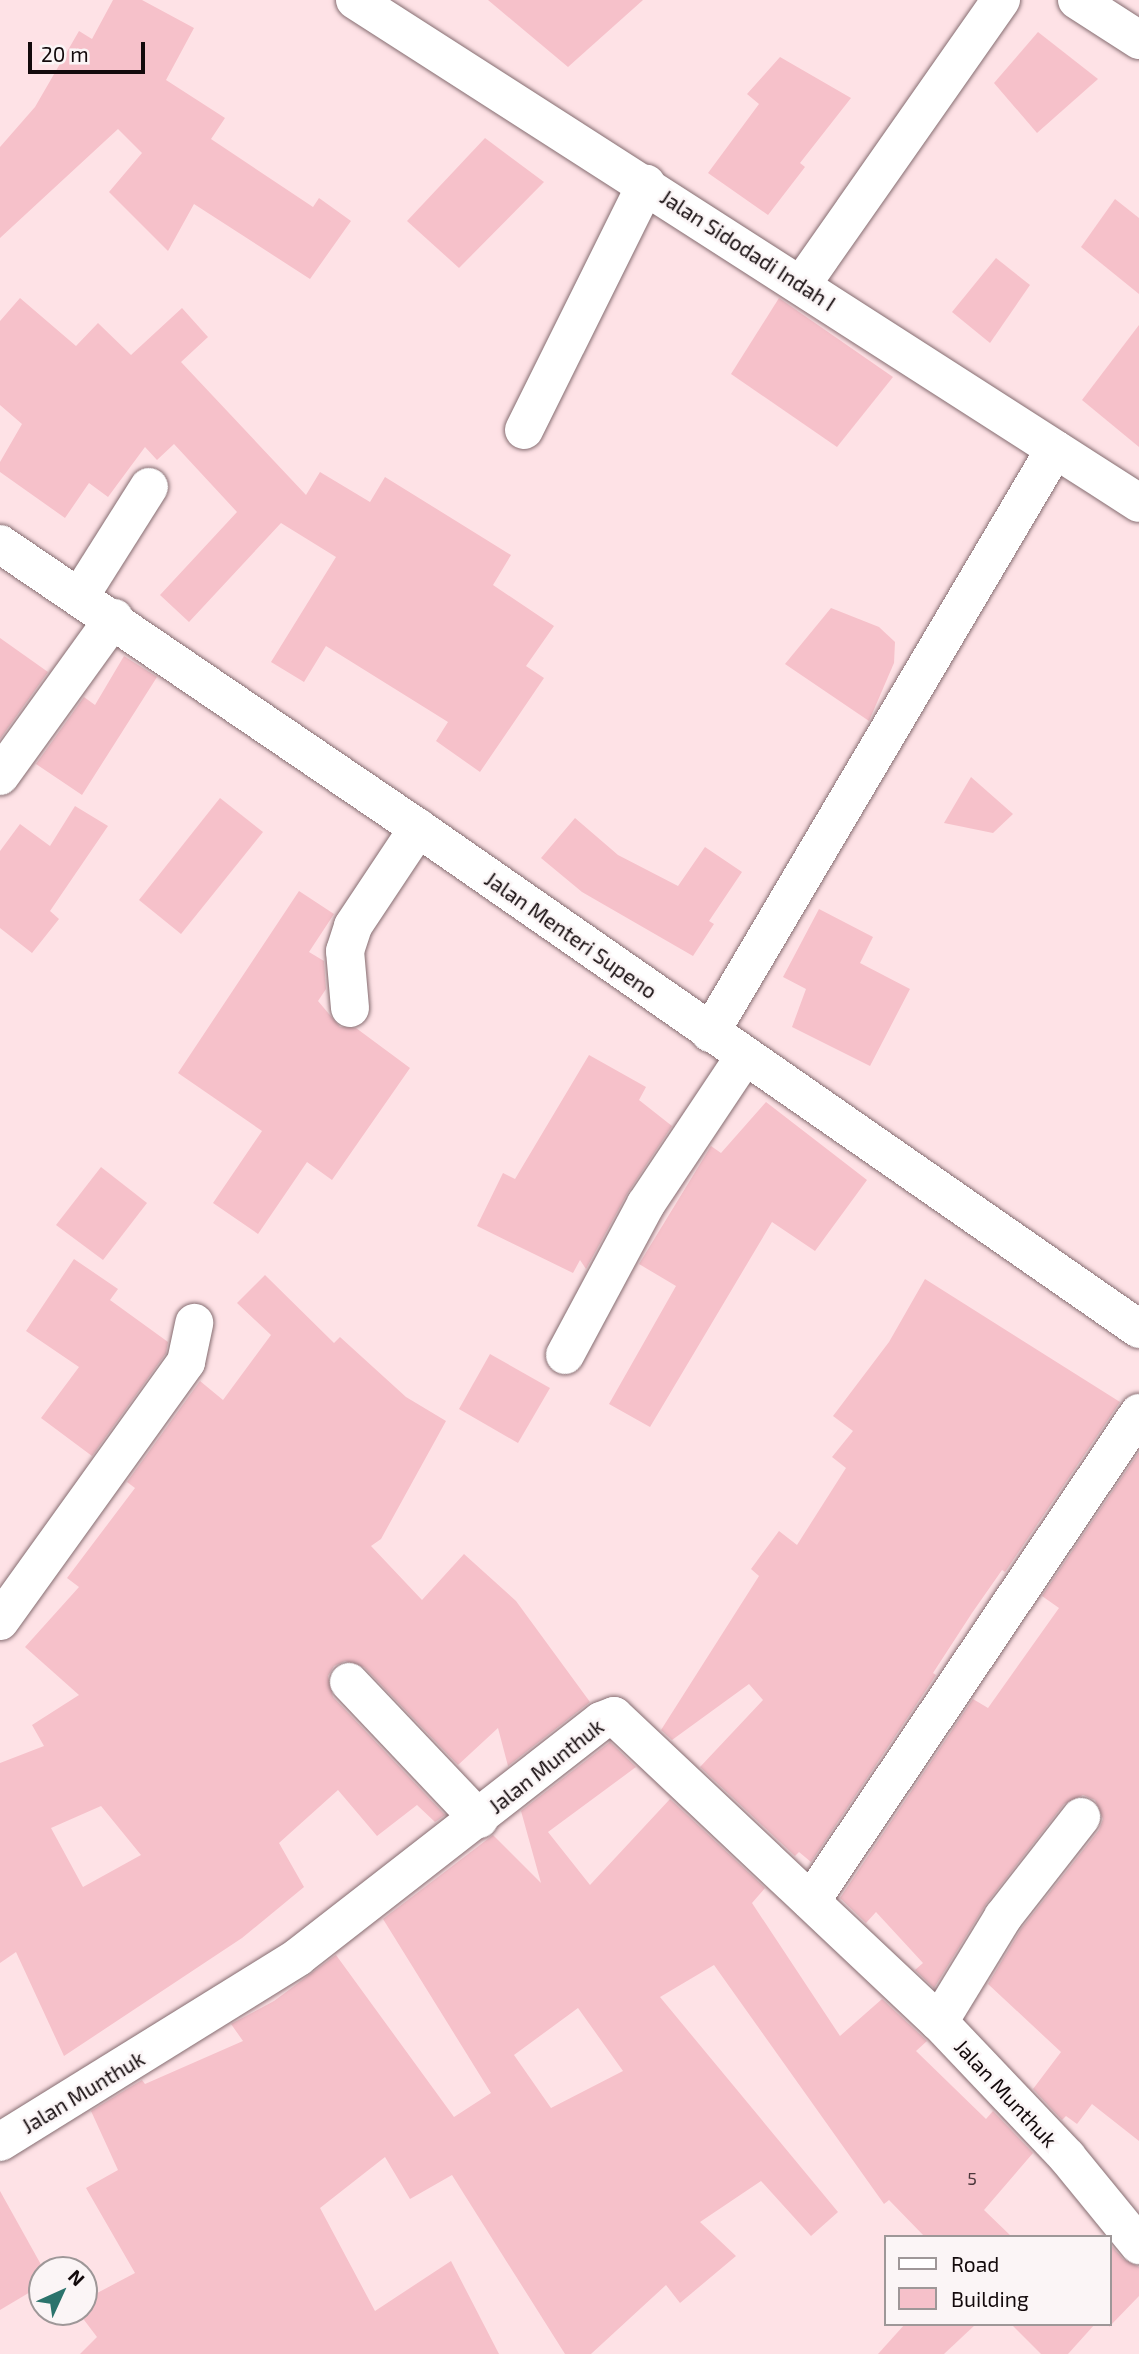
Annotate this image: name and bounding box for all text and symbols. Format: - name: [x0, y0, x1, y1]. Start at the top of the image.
- scale bar: [32, 28, 149, 72]
- text: 20 m: [41, 41, 89, 66]
- street label: Jalan Sidodadi Indah I: [656, 184, 840, 316]
- street label: Jalan Menteri Supeno: [480, 866, 662, 1004]
- street label: Jalan Munthuk: [484, 1713, 608, 1819]
- street label: Jalan Munthuk: [949, 2034, 1063, 2152]
- street label: Jalan Munthuk: [17, 2045, 149, 2139]
- house number: 5: [967, 2167, 977, 2189]
- legend: [884, 2235, 1111, 2326]
- text: Road: [951, 2251, 999, 2276]
- north arrow: [28, 2256, 98, 2326]
- text: N: [64, 2264, 90, 2290]
- text: Building: [951, 2286, 1029, 2311]

